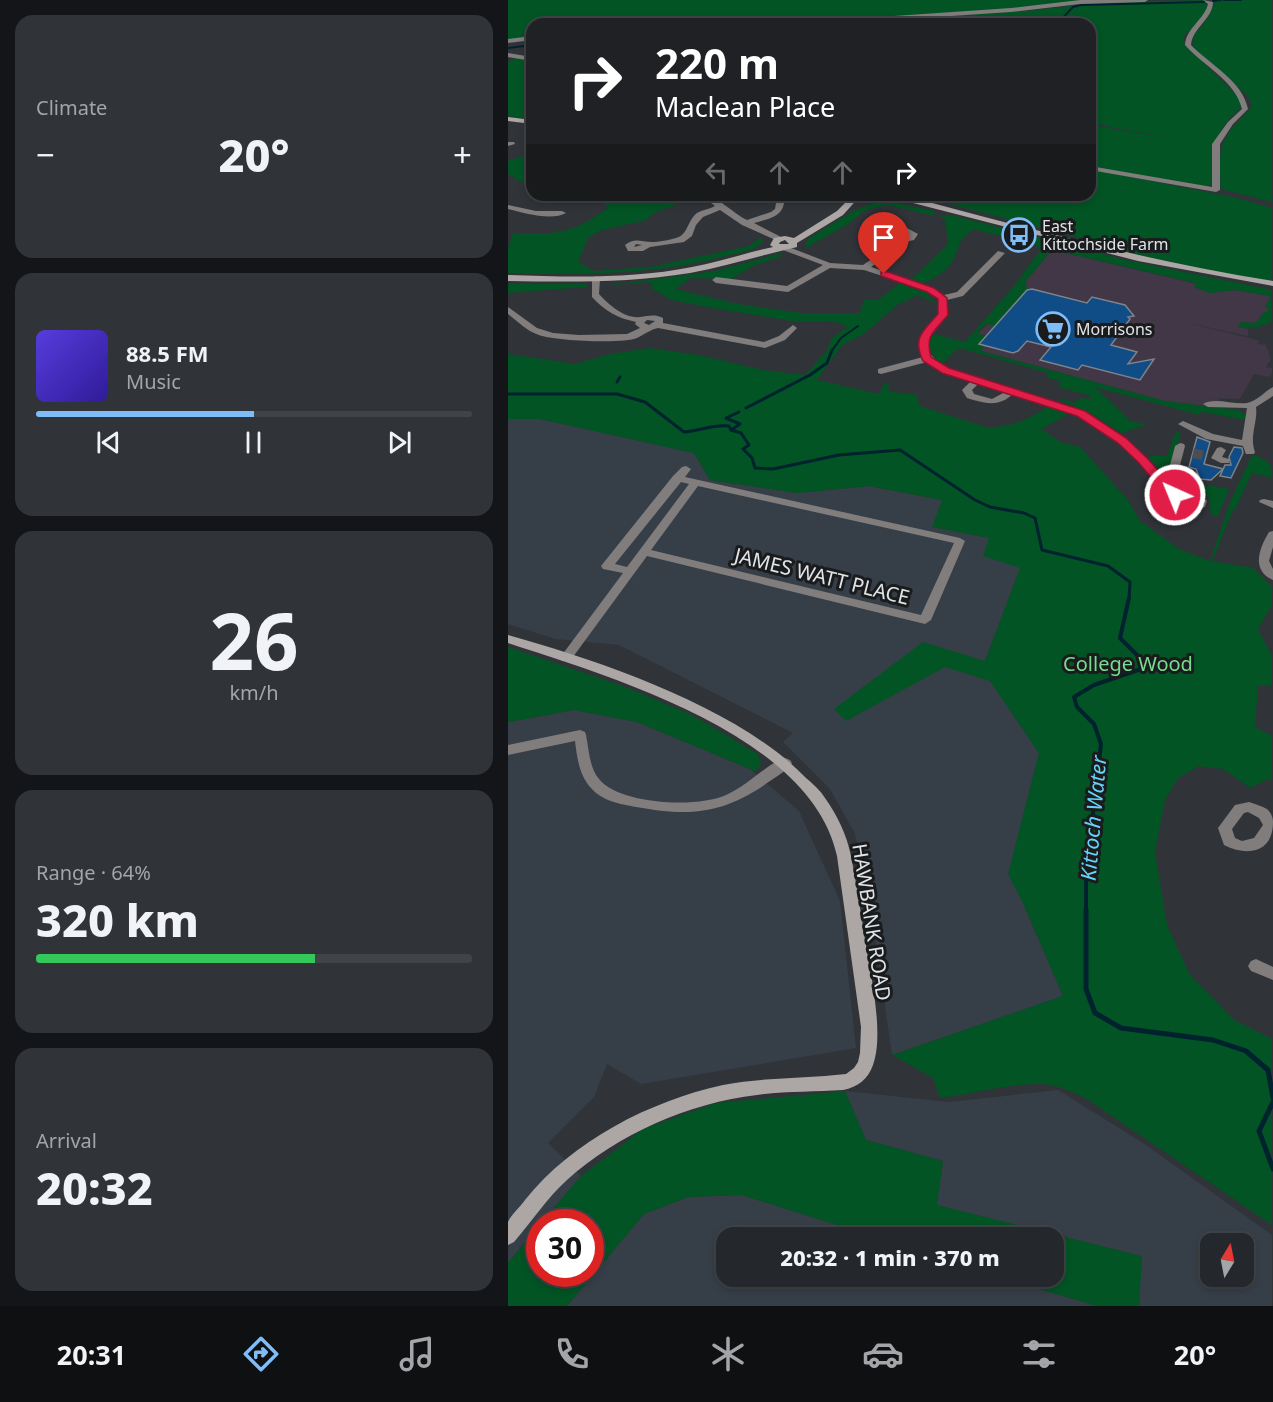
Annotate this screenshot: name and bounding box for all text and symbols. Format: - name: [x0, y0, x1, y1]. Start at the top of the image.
- text: 220 m: [655, 34, 779, 91]
- icon: right: [556, 42, 634, 120]
- text: Maclean Place: [655, 88, 835, 125]
- text: Climate: [36, 94, 107, 121]
- text: 20°: [218, 124, 290, 185]
- text: −: [36, 132, 55, 177]
- text: +: [453, 132, 472, 177]
- icon: left: [700, 156, 733, 189]
- icon: ahead: [763, 156, 796, 189]
- icon: ahead: [826, 156, 859, 189]
- icon: right: [889, 156, 922, 189]
- pin: [858, 212, 909, 274]
- place label: East Kittochside Farm: [1042, 215, 1169, 255]
- bus stop icon: East Kittochside Farm: [1001, 217, 1037, 253]
- icon: arrive: [867, 221, 900, 254]
- supermarket icon: Morrisons: [1035, 311, 1071, 347]
- place label: Morrisons: [1076, 318, 1152, 340]
- text: 88.5 FM: [126, 338, 208, 368]
- text: Music: [126, 368, 181, 395]
- icon: previous: [92, 426, 125, 459]
- icon: pause: [237, 426, 270, 459]
- icon: next: [383, 426, 416, 459]
- position arrow: [1143, 463, 1207, 527]
- street label: JAMES WATT PLACE: [730, 541, 912, 611]
- text: 26: [209, 587, 299, 693]
- park label: College Wood: [1063, 650, 1193, 677]
- text: km/h: [229, 679, 279, 706]
- water label: Kittoch Water: [1074, 753, 1113, 882]
- street label: HAWBANK ROAD: [846, 841, 898, 1003]
- text: Range · 64%: [36, 859, 151, 886]
- text: 320 km: [36, 889, 199, 950]
- text: Arrival: [36, 1127, 97, 1154]
- text: 20:32: [36, 1157, 153, 1218]
- speed limit sign: 30: [526, 1209, 604, 1287]
- north arrow: [1200, 1233, 1254, 1287]
- map controls: [1200, 1233, 1254, 1287]
- text: 20:32 · 1 min · 370 m: [780, 1242, 1000, 1272]
- icon: directions: [240, 1333, 282, 1375]
- icon: music: [396, 1333, 438, 1375]
- icon: phone: [551, 1333, 593, 1375]
- icon: climate: [707, 1333, 749, 1375]
- icon: car: [862, 1333, 904, 1375]
- icon: filters: [1018, 1333, 1060, 1375]
- text: 20:31: [57, 1336, 126, 1373]
- text: 20°: [1174, 1336, 1216, 1373]

